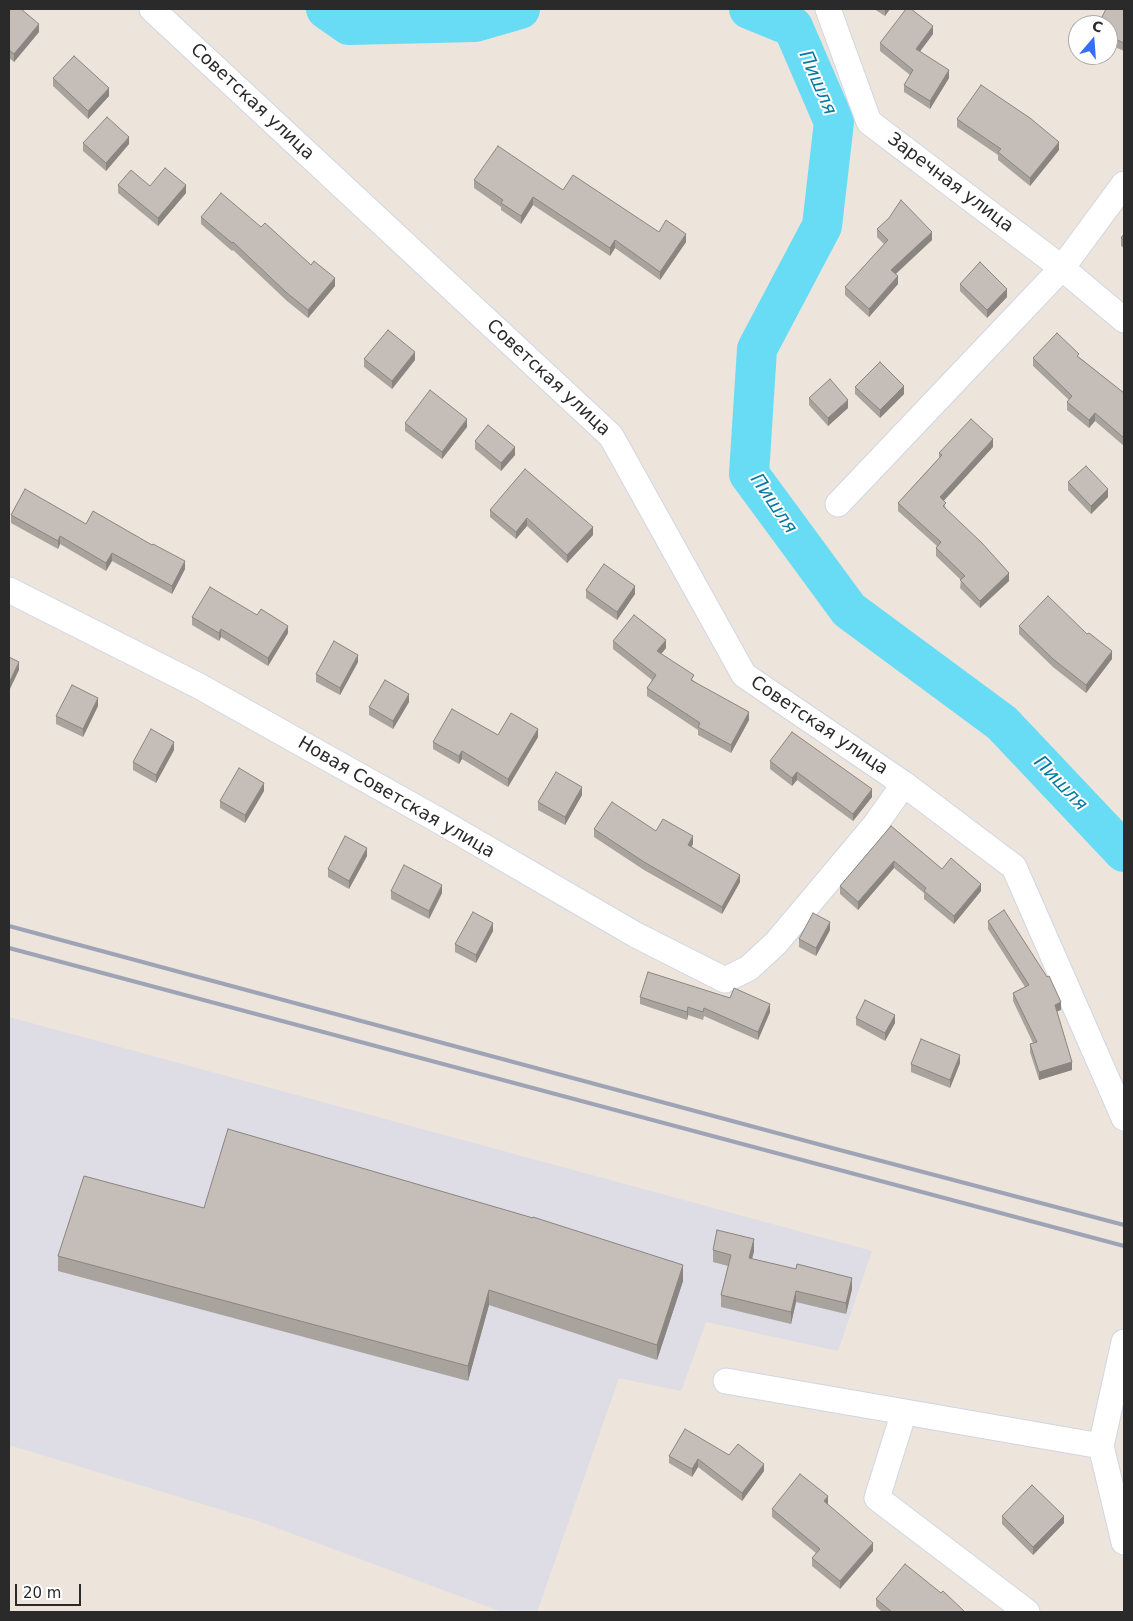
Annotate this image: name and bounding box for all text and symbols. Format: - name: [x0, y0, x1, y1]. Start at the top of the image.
- north arrow: [1068, 15, 1118, 65]
- text: С: [1090, 17, 1105, 36]
- street label: Советская улица: [186, 39, 318, 165]
- water label: Пишля: [793, 47, 841, 119]
- street label: Заречная улица: [883, 129, 1017, 237]
- street label: Советская улица: [482, 315, 614, 441]
- water label: Пишля: [745, 470, 801, 538]
- street label: Советская улица: [746, 672, 892, 780]
- street label: Новая Советская улица: [294, 733, 498, 863]
- water label: Пишля: [1028, 752, 1092, 816]
- scale bar: [18, 1574, 84, 1606]
- text: 20 m: [23, 1584, 61, 1602]

